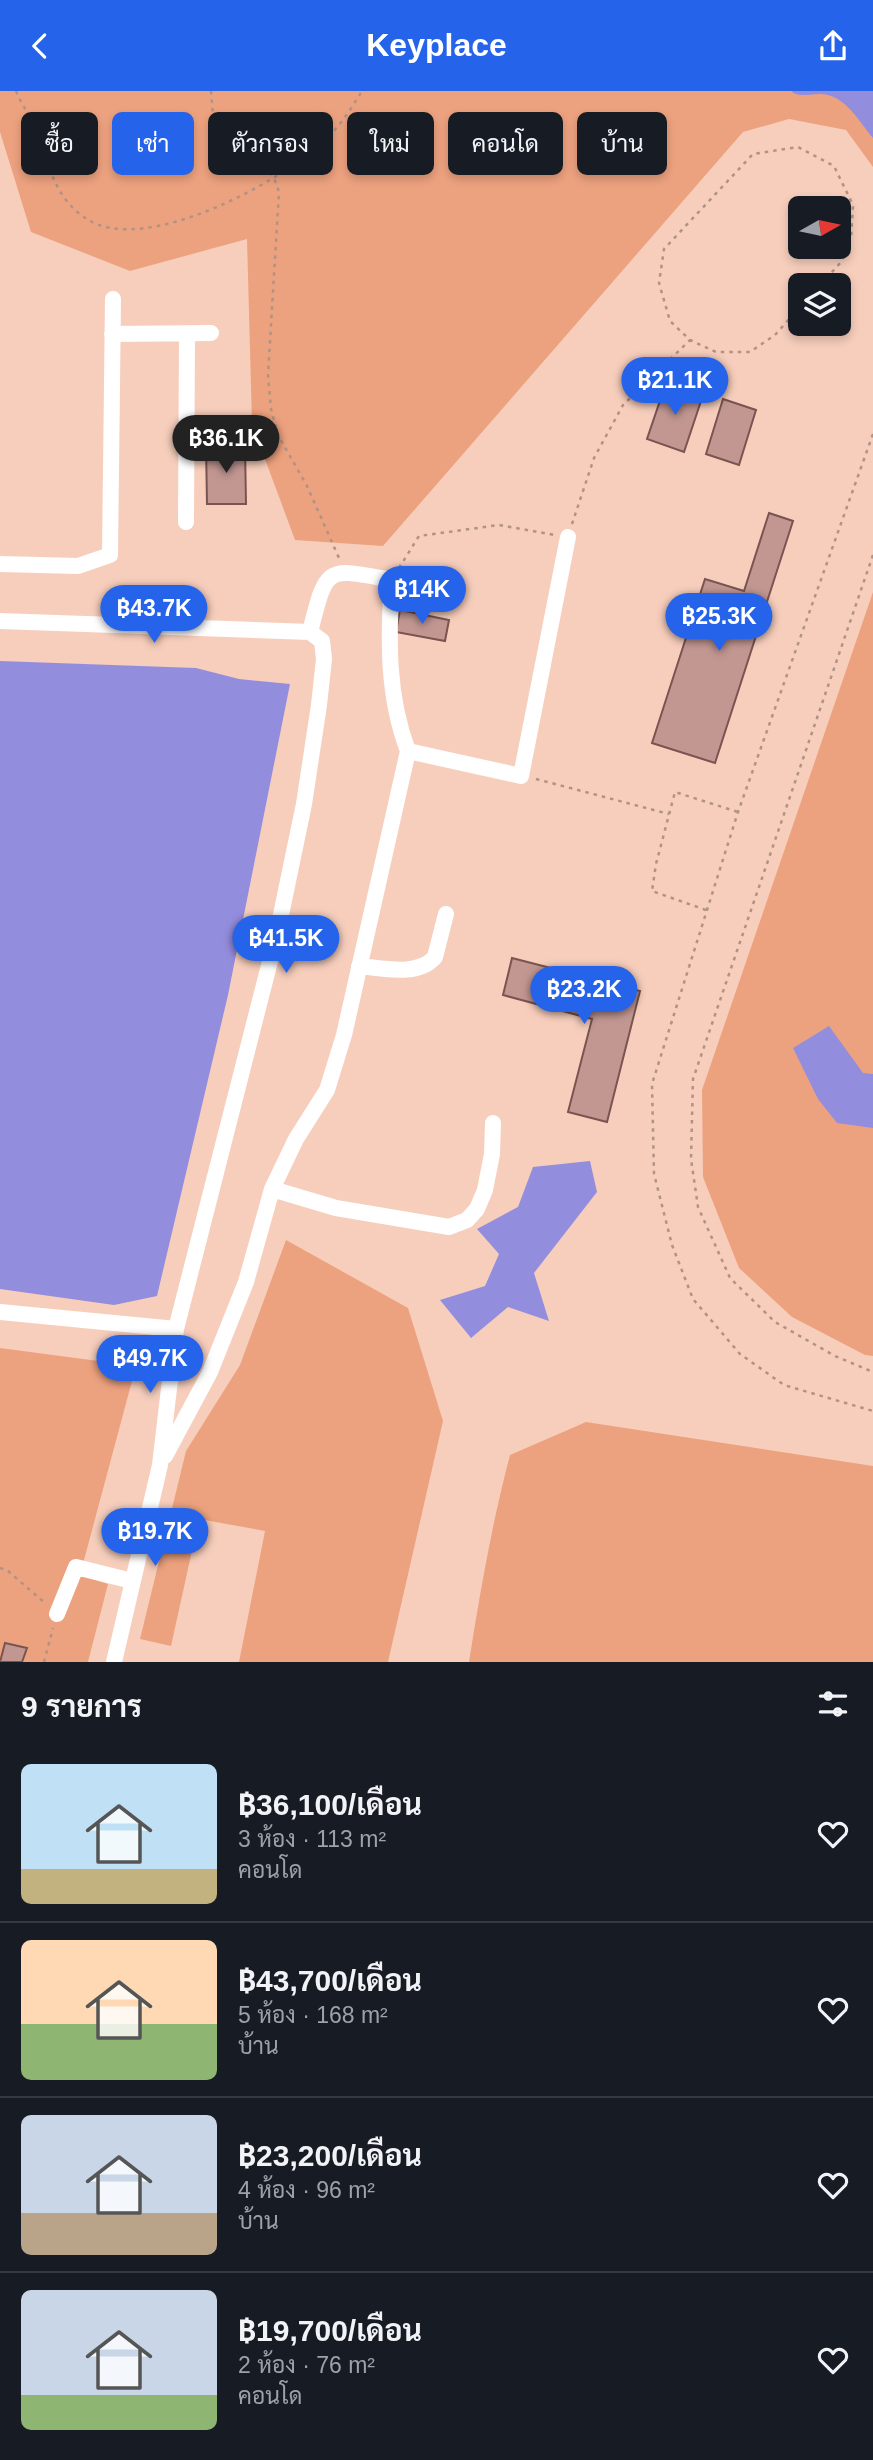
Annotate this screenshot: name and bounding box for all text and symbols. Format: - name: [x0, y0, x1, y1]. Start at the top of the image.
- icon: back: [21, 27, 59, 65]
- text: Keyplace: [366, 27, 507, 63]
- icon: share: [814, 27, 852, 65]
- chip: ซื้อ: [21, 112, 98, 175]
- chip: เช่า: [112, 112, 194, 175]
- chip: ตัวกรอง: [208, 112, 333, 175]
- chip: ใหม่: [347, 112, 434, 175]
- chip: คอนโด: [448, 112, 563, 175]
- chip: บ้าน: [577, 112, 667, 175]
- north arrow: [788, 196, 850, 259]
- map controls: [788, 196, 851, 336]
- button: layers: [788, 273, 851, 336]
- pin: ฿21.1K: [618, 357, 732, 417]
- text: ฿21.1K: [637, 367, 713, 393]
- pin: ฿36.1K: [169, 415, 283, 475]
- text: ฿36.1K: [188, 425, 264, 451]
- pin: ฿14K: [381, 567, 463, 626]
- text: ฿14K: [394, 576, 450, 602]
- pin: ฿43.7K: [97, 585, 211, 645]
- pin: ฿25.3K: [662, 594, 776, 653]
- text: ฿43.7K: [116, 595, 192, 621]
- text: ฿25.3K: [681, 603, 757, 629]
- pin: ฿41.5K: [229, 915, 343, 975]
- text: ฿41.5K: [248, 925, 324, 951]
- pin: ฿23.2K: [527, 967, 641, 1026]
- text: ฿23.2K: [546, 976, 622, 1002]
- pin: ฿49.7K: [93, 1335, 207, 1395]
- text: ฿49.7K: [112, 1345, 188, 1371]
- pin: ฿19.7K: [98, 1509, 212, 1568]
- text: ฿19.7K: [117, 1518, 193, 1544]
- icon: filters: [814, 1685, 852, 1723]
- text: 9 รายการ: [21, 1690, 142, 1723]
- text: ฿36,100/เดือน: [238, 1788, 422, 1821]
- icon: home: [77, 1792, 161, 1876]
- icon: heart: [814, 1815, 852, 1853]
- text: 3 ห้อง · 113 m²: [238, 1826, 386, 1852]
- text: คอนโด: [238, 1857, 302, 1883]
- text: ฿43,700/เดือน: [238, 1964, 422, 1997]
- icon: home: [77, 1968, 161, 2052]
- icon: heart: [814, 1991, 852, 2029]
- text: 5 ห้อง · 168 m²: [238, 2002, 388, 2028]
- text: บ้าน: [238, 2033, 279, 2059]
- text: ฿23,200/เดือน: [238, 2139, 422, 2172]
- icon: home: [77, 2143, 161, 2227]
- icon: heart: [814, 2166, 852, 2204]
- text: 4 ห้อง · 96 m²: [238, 2177, 375, 2203]
- text: บ้าน: [238, 2208, 279, 2234]
- text: ฿19,700/เดือน: [238, 2314, 422, 2347]
- icon: home: [77, 2318, 161, 2402]
- icon: heart: [814, 2341, 852, 2379]
- text: 2 ห้อง · 76 m²: [238, 2352, 375, 2378]
- text: คอนโด: [238, 2383, 302, 2409]

